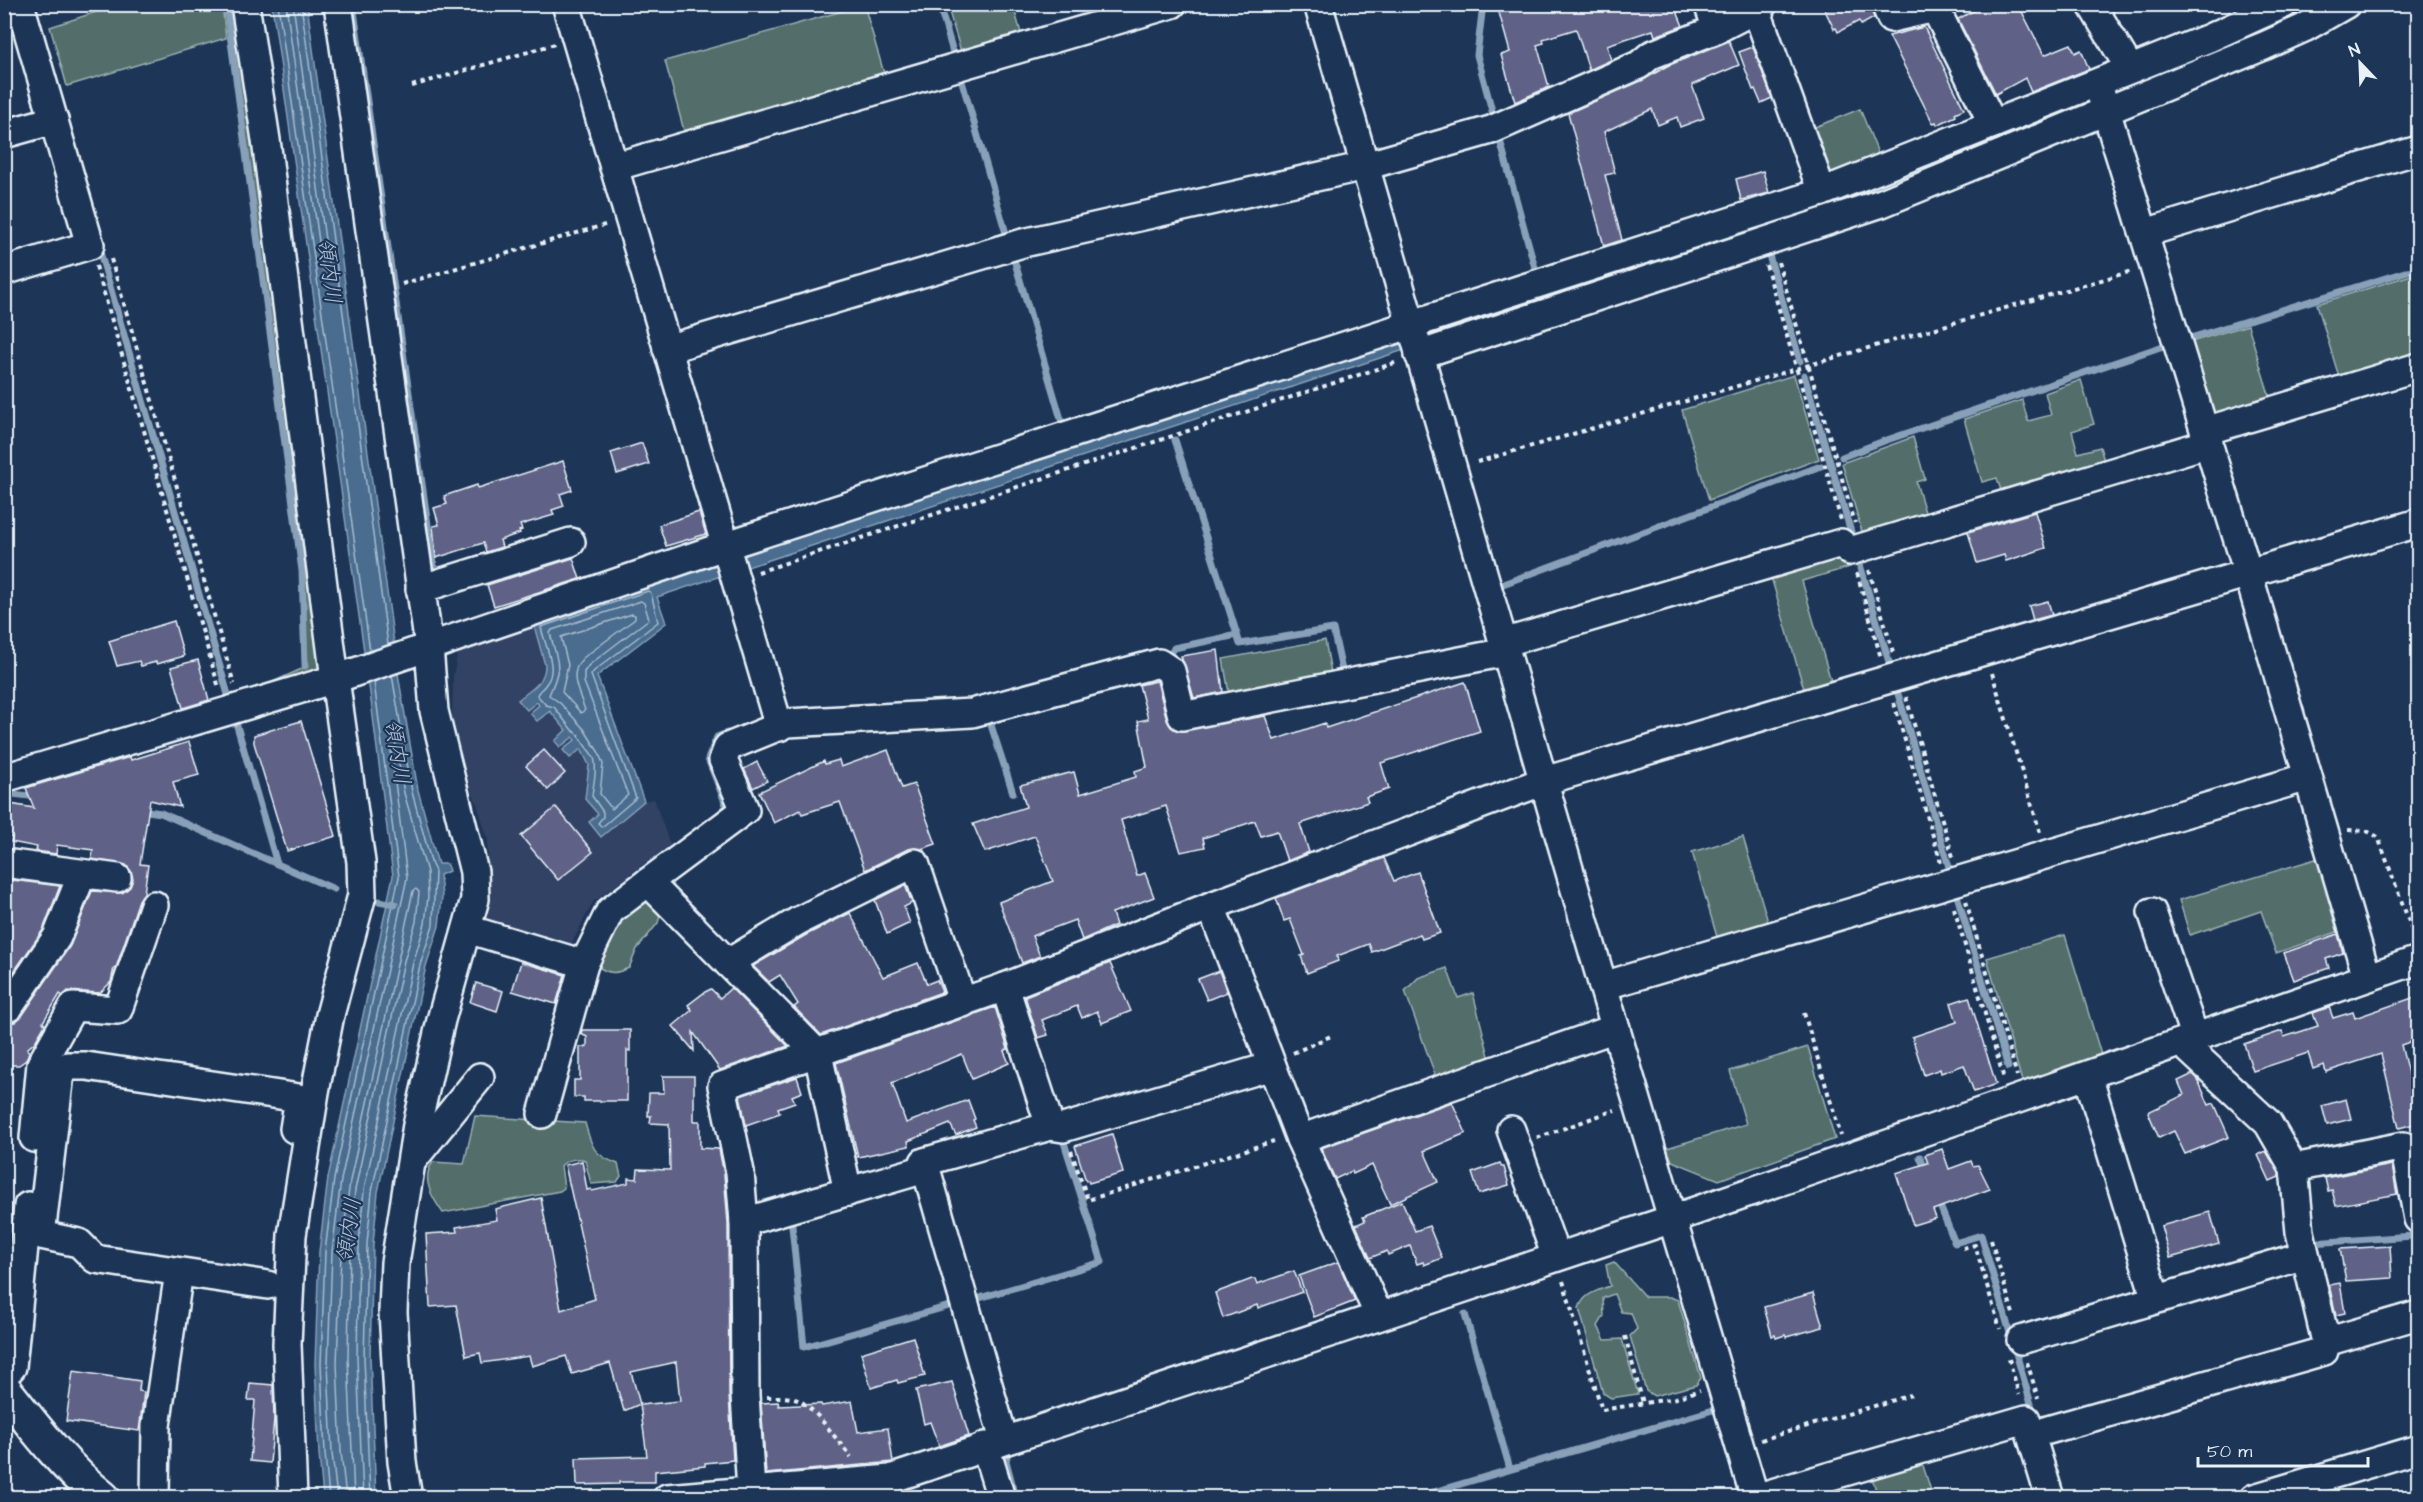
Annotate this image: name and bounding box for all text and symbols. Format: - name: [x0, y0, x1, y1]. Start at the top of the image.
- north arrow: [2330, 33, 2390, 93]
- text: N: [2346, 38, 2363, 62]
- water label: 領内川: [310, 236, 348, 306]
- water label: 領内川: [377, 717, 417, 787]
- water label: 領内川: [329, 1195, 369, 1265]
- scale bar: [2198, 1430, 2368, 1468]
- text: 50 m: [2207, 1439, 2252, 1464]

